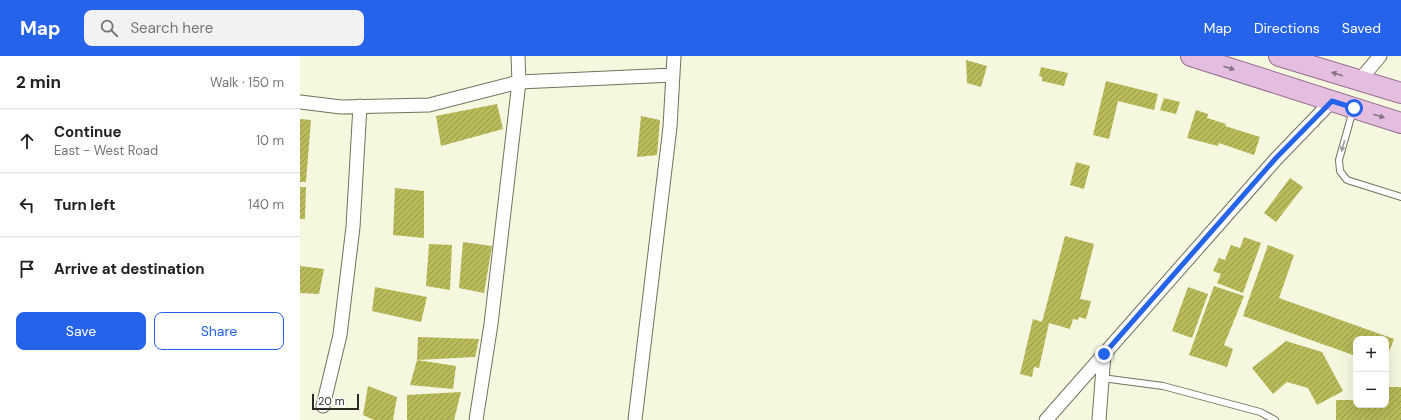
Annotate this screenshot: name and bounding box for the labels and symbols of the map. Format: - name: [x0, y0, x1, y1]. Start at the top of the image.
- one-way arrow: [1223, 65, 1235, 71]
- one-way arrow: [1330, 71, 1342, 77]
- route start: [1345, 99, 1363, 117]
- one-way arrow: [1373, 113, 1385, 119]
- one-way arrow: [1340, 140, 1346, 152]
- route end: [1095, 345, 1113, 363]
- scale bar: [312, 392, 359, 411]

